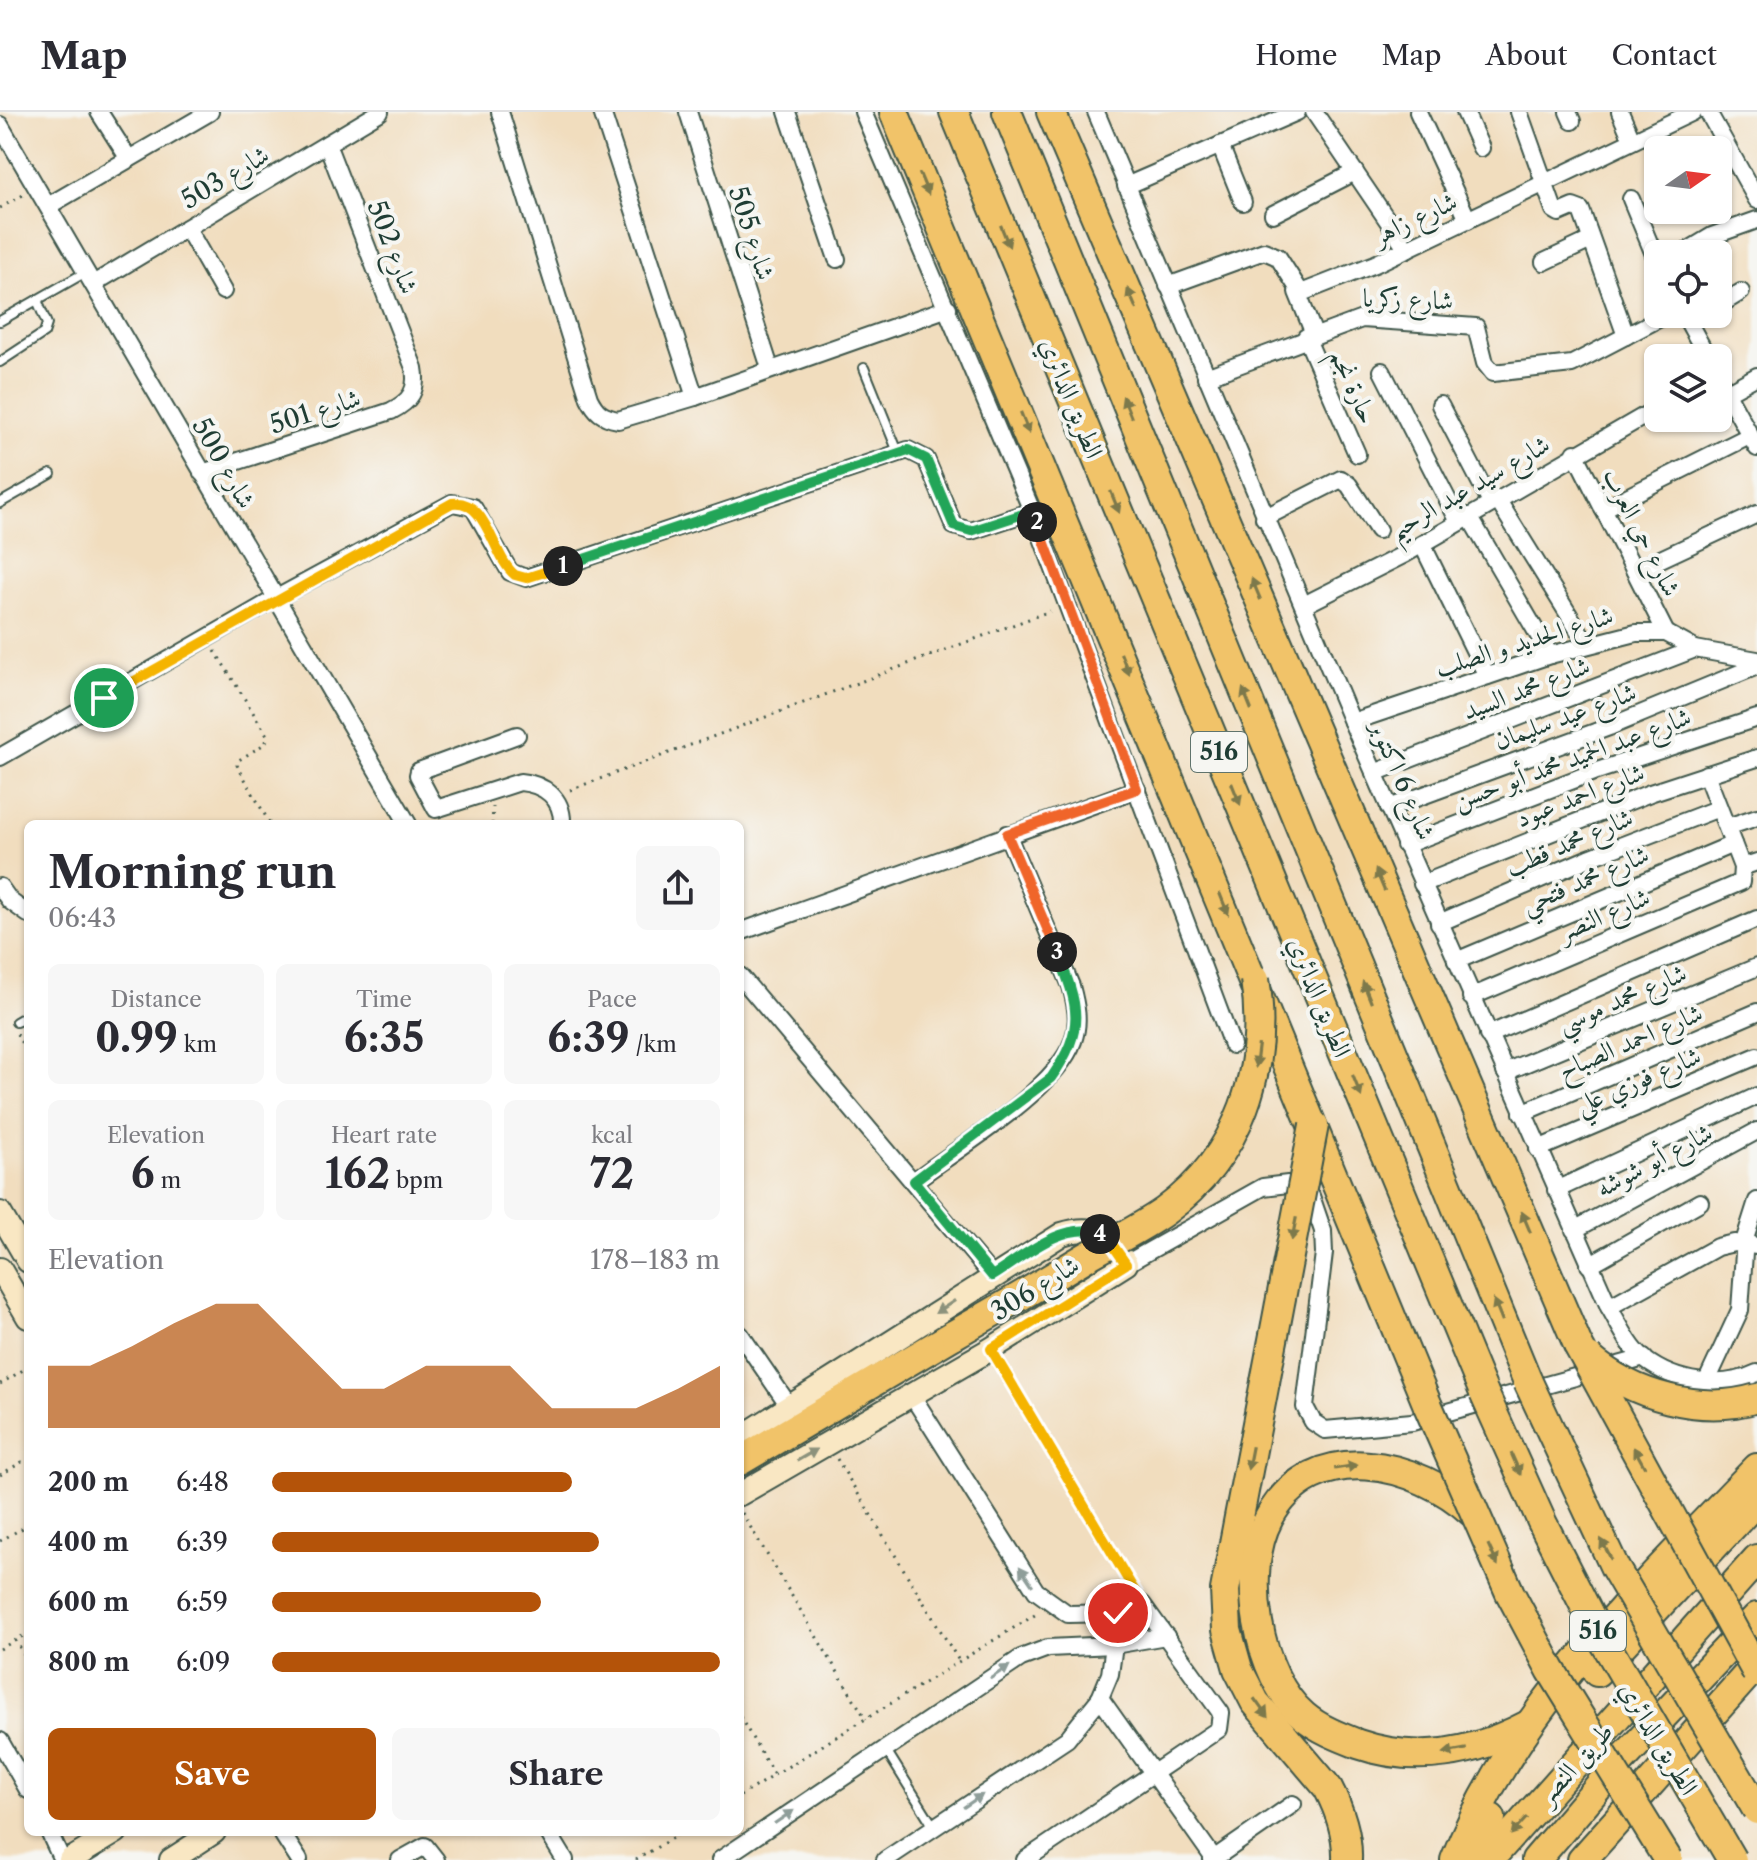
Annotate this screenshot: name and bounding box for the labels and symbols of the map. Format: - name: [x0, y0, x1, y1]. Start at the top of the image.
- north arrow: [1644, 136, 1732, 224]
- street label: شارع 503: [175, 138, 278, 221]
- one-way arrow: [918, 172, 931, 196]
- street label: شارع 505: [716, 182, 782, 286]
- street label: شارع زاهر: [1365, 185, 1465, 258]
- street label: شارع 502: [355, 196, 425, 300]
- one-way arrow: [999, 224, 1012, 248]
- street label: شارع زكريا: [1362, 281, 1454, 323]
- one-way arrow: [1125, 287, 1138, 310]
- street label: الطريق الدائري: [1029, 333, 1111, 465]
- street label: حارة نجم: [1315, 343, 1385, 432]
- street label: شارع 501: [266, 381, 366, 446]
- one-way arrow: [1120, 395, 1133, 419]
- one-way arrow: [1019, 411, 1032, 435]
- street label: شارع 500: [180, 412, 263, 517]
- street label: شارع سيد عبد الرحيم: [1383, 428, 1560, 555]
- street label: شارع حي العرب: [1591, 462, 1688, 604]
- one-way arrow: [1109, 490, 1122, 514]
- pin: 2: [1017, 502, 1057, 542]
- pin: 1: [543, 546, 583, 586]
- one-way arrow: [1249, 577, 1262, 601]
- street label: شارع الحديد و الصلب: [1431, 599, 1619, 689]
- street label: شارع محمد السيد: [1458, 649, 1596, 733]
- one-way arrow: [1118, 652, 1131, 676]
- pin: [70, 664, 138, 732]
- street label: شارع عيد سليمان: [1489, 675, 1643, 762]
- one-way arrow: [1240, 687, 1253, 711]
- street label: شارع عبد الحميد محمد أبو حسن: [1448, 699, 1697, 822]
- street label: شارع 6 اكتوبر: [1357, 713, 1443, 847]
- road number: 516: [1191, 732, 1247, 772]
- street label: شارع احمد عبود: [1511, 756, 1651, 840]
- one-way arrow: [1230, 782, 1243, 806]
- street label: شارع محمد قطب: [1501, 801, 1640, 889]
- street label: شارع محمد فتحي: [1516, 838, 1657, 928]
- one-way arrow: [1373, 868, 1386, 892]
- street label: شارع النصر: [1551, 880, 1657, 954]
- one-way arrow: [1217, 892, 1230, 916]
- pin: 3: [1037, 932, 1077, 972]
- street label: الطريق الدائري: [1277, 932, 1359, 1064]
- street label: شارع محمد موسي: [1553, 956, 1695, 1047]
- one-way arrow: [1361, 980, 1374, 1004]
- street label: شارع احمد الصباح: [1553, 996, 1710, 1093]
- street label: شارع فوزي علي: [1570, 1039, 1709, 1129]
- one-way arrow: [1250, 1044, 1263, 1069]
- one-way arrow: [1350, 1074, 1363, 1098]
- street label: شارع أبو شوشه: [1590, 1115, 1721, 1209]
- one-way arrow: [1519, 1210, 1532, 1234]
- pin: 4: [1080, 1214, 1120, 1254]
- one-way arrow: [1288, 1217, 1300, 1242]
- street label: شارع 306: [985, 1248, 1088, 1333]
- one-way arrow: [1491, 1298, 1504, 1322]
- one-way arrow: [934, 1299, 956, 1313]
- one-way arrow: [1633, 1445, 1646, 1468]
- one-way arrow: [1244, 1446, 1256, 1471]
- one-way arrow: [796, 1448, 818, 1462]
- one-way arrow: [1509, 1452, 1522, 1476]
- one-way arrow: [1334, 1460, 1359, 1473]
- one-way arrow: [1599, 1538, 1612, 1561]
- one-way arrow: [1486, 1543, 1500, 1567]
- one-way arrow: [1019, 1566, 1034, 1587]
- pin: [1084, 1579, 1152, 1647]
- road number: 516: [1570, 1611, 1626, 1651]
- one-way arrow: [990, 1665, 1011, 1680]
- street label: الطريق الدائري: [1608, 1675, 1705, 1803]
- one-way arrow: [1252, 1698, 1268, 1718]
- street label: طريق النصر: [1528, 1716, 1621, 1813]
- one-way arrow: [1442, 1746, 1467, 1758]
- one-way arrow: [963, 1794, 984, 1809]
- one-way arrow: [774, 1809, 795, 1824]
- one-way arrow: [1510, 1817, 1528, 1836]

